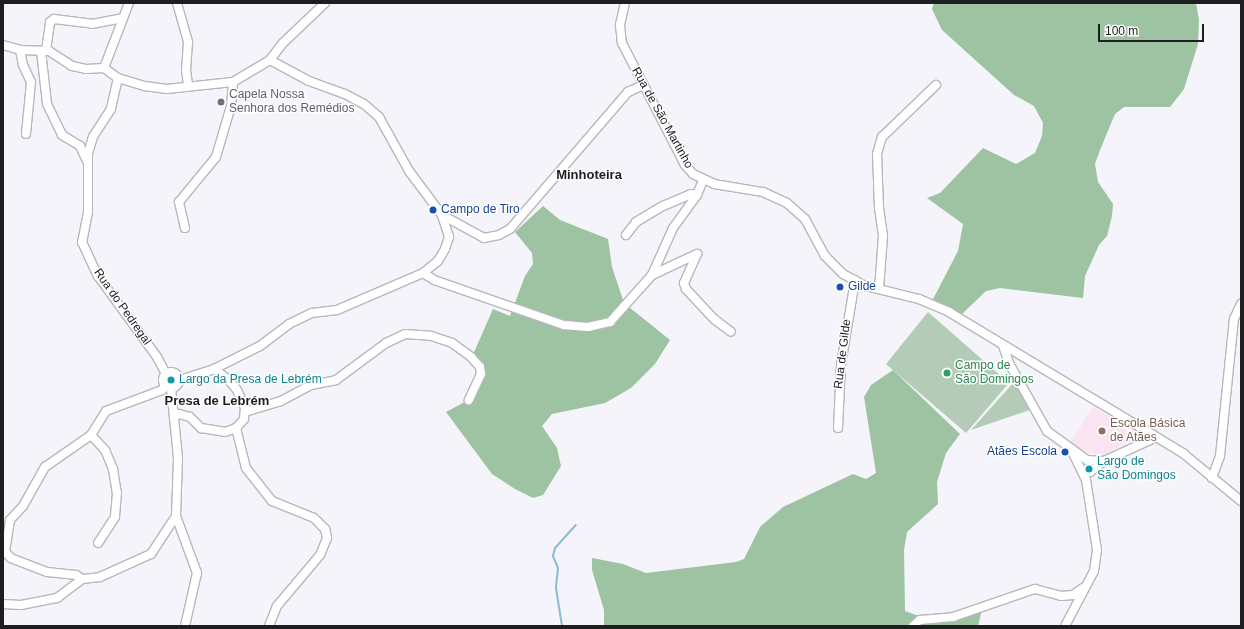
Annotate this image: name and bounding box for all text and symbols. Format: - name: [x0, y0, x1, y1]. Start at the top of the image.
- scale bar: [1100, 16, 1206, 42]
- text: 100 m: [1105, 24, 1138, 38]
- street label: Rua de São Martinho: [628, 65, 696, 171]
- place label: Capela Nossa Senhora dos Remédios: [229, 88, 354, 116]
- marker: Capela Nossa Senhora dos Remédios: [216, 97, 226, 107]
- district label: Minhoteira: [556, 167, 622, 183]
- place label: Campo de Tiro: [441, 203, 520, 217]
- marker: Campo de Tiro: [428, 205, 438, 215]
- street label: Rua do Pedregal: [90, 266, 154, 348]
- place label: Gilde: [848, 280, 876, 294]
- marker: Gilde: [835, 282, 845, 292]
- street label: Rua de Gilde: [832, 318, 854, 390]
- place label: Campo de São Domingos: [955, 359, 1034, 387]
- marker: Campo de São Domingos: [942, 368, 952, 378]
- place label: Largo da Presa de Lebrém: [179, 373, 322, 387]
- marker: Largo da Presa de Lebrém: [166, 375, 176, 385]
- district label: Presa de Lebrém: [165, 393, 269, 409]
- place label: Escola Básica de Atães: [1110, 417, 1185, 445]
- marker: Escola Básica de Atães: [1097, 426, 1107, 436]
- place label: Atães Escola: [987, 445, 1057, 459]
- marker: Atães Escola: [1060, 447, 1070, 457]
- place label: Largo de São Domingos: [1097, 455, 1176, 483]
- marker: Largo de São Domingos: [1084, 464, 1094, 474]

